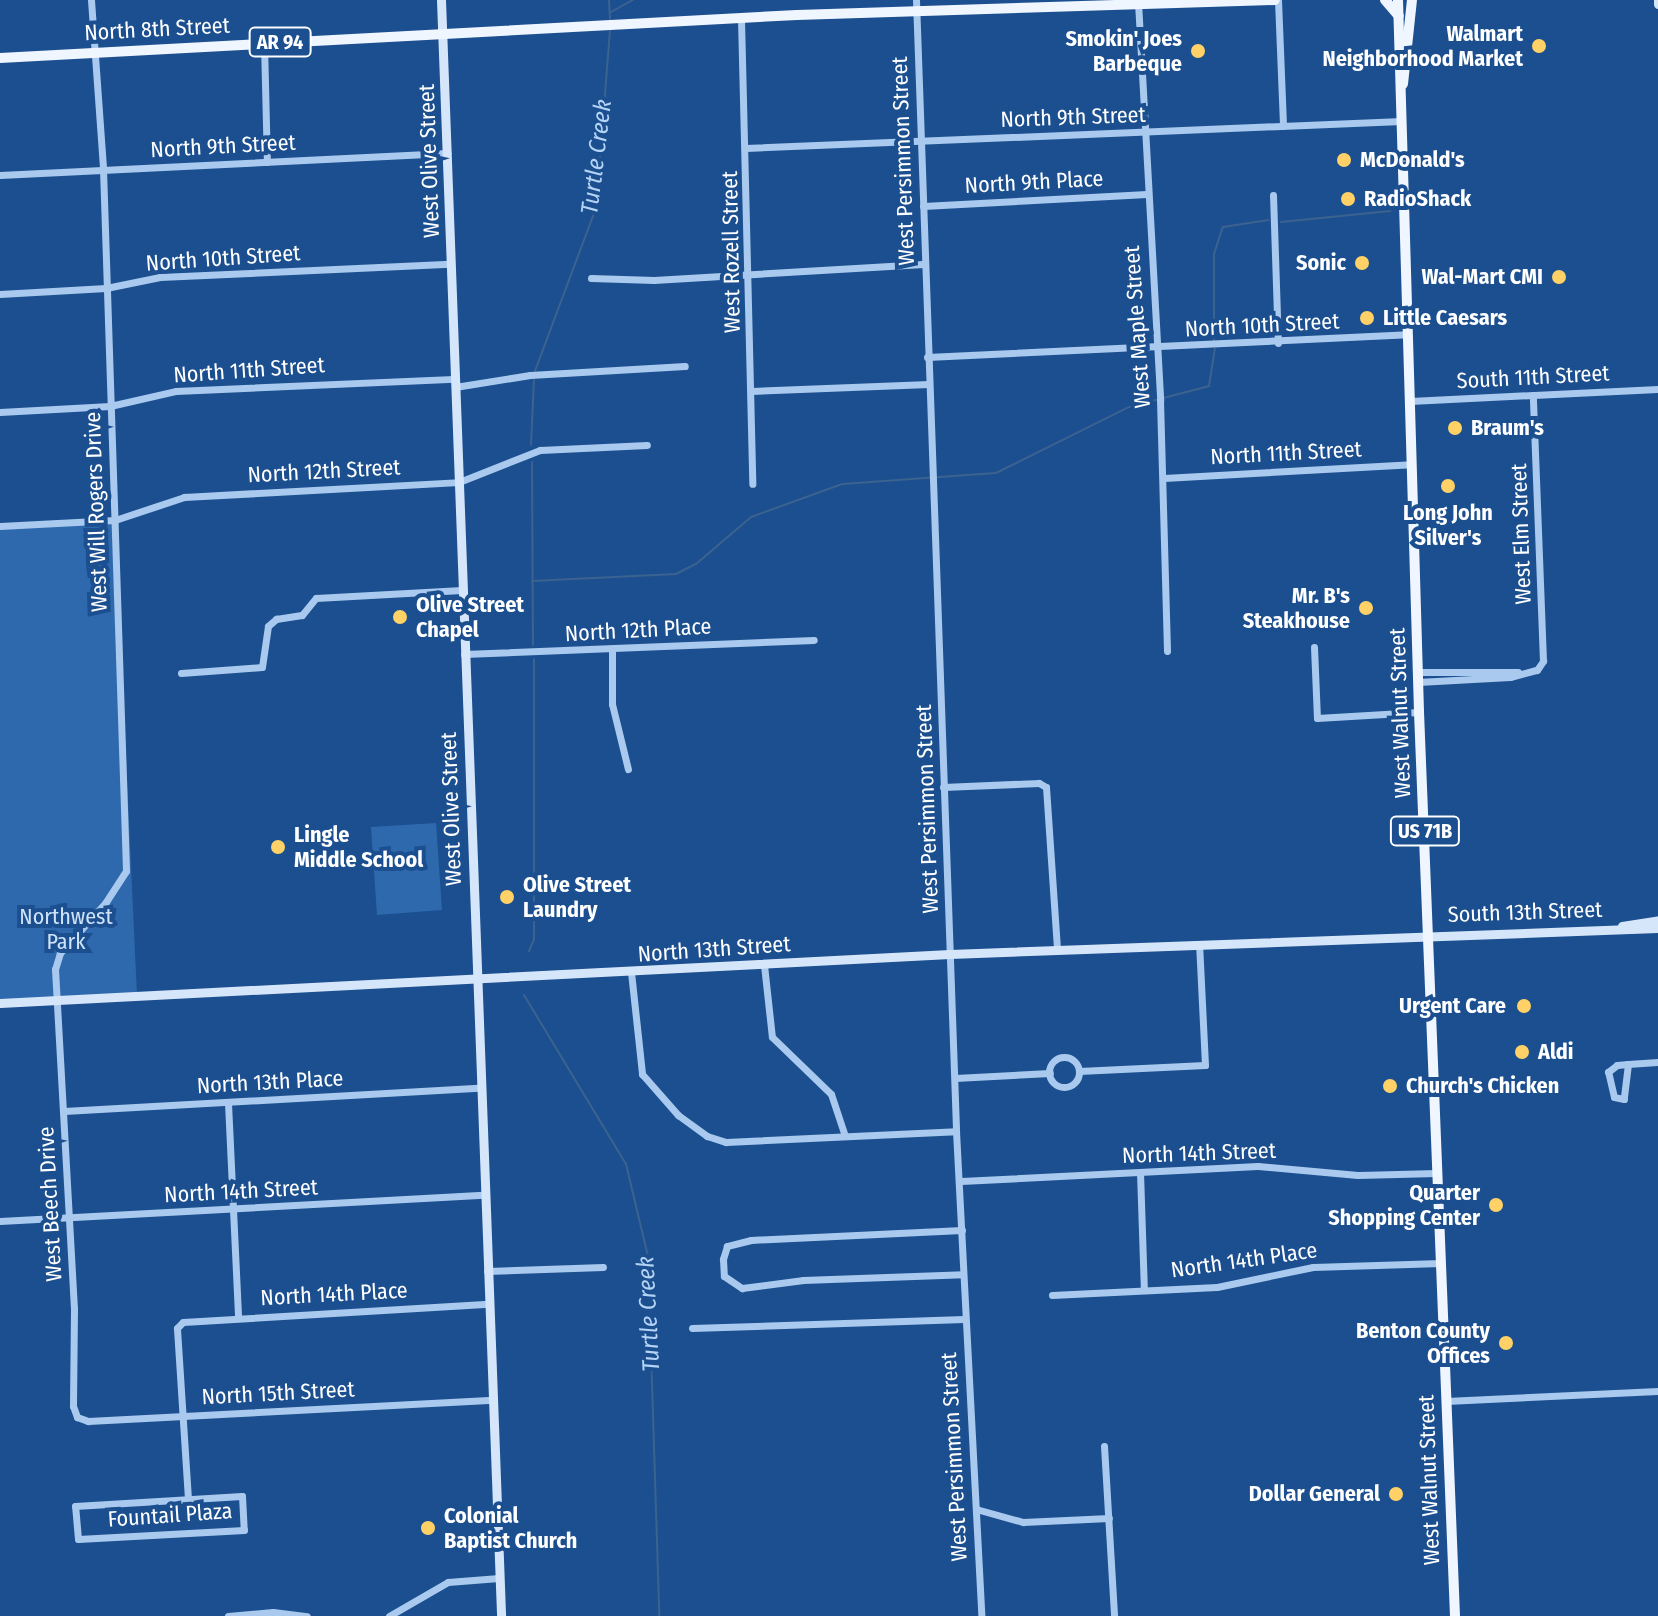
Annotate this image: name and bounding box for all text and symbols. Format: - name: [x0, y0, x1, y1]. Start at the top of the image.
- street label: North 8th Street: [84, 12, 230, 46]
- place label: Walmart Neighborhood Market: [1323, 20, 1523, 72]
- place label: Smokin' Joes Barbeque: [1065, 25, 1182, 76]
- road number: AR 94: [248, 26, 312, 58]
- marker: Walmart Neighborhood Market: [1530, 37, 1548, 55]
- marker: Smokin' Joes Barbeque: [1189, 42, 1207, 60]
- street label: West Persimmon Street: [886, 56, 920, 266]
- street label: West Olive Street: [413, 84, 445, 238]
- water label: Turtle Creek: [576, 98, 618, 216]
- street label: North 9th Street: [1000, 101, 1146, 133]
- street label: North 9th Street: [150, 129, 296, 163]
- place label: McDonald's: [1360, 147, 1465, 173]
- marker: McDonald's: [1335, 151, 1353, 169]
- street label: North 9th Place: [964, 165, 1104, 199]
- street label: West Rozell Street: [716, 171, 746, 333]
- place label: RadioShack: [1364, 186, 1471, 212]
- marker: RadioShack: [1339, 190, 1357, 208]
- street label: North 10th Street: [145, 239, 301, 277]
- street label: West Maple Street: [1118, 245, 1156, 409]
- place label: Sonic: [1296, 250, 1346, 276]
- marker: Sonic: [1353, 254, 1371, 272]
- place label: Wal-Mart CMI: [1422, 264, 1543, 290]
- marker: Wal-Mart CMI: [1550, 268, 1568, 286]
- place label: Little Caesars: [1383, 305, 1507, 331]
- street label: North 10th Street: [1184, 308, 1340, 342]
- marker: Little Caesars: [1358, 309, 1376, 327]
- street label: North 11th Street: [173, 352, 325, 388]
- street label: South 11th Street: [1456, 360, 1610, 394]
- street label: West Will Rogers Drive: [79, 411, 113, 613]
- place label: Braum's: [1471, 415, 1544, 441]
- marker: Braum's: [1446, 419, 1464, 437]
- street label: North 11th Street: [1210, 436, 1362, 470]
- street label: North 12th Street: [247, 454, 401, 488]
- street label: West Elm Street: [1505, 463, 1537, 605]
- marker: Long John Silver's: [1439, 477, 1457, 495]
- place label: Long John Silver's: [1403, 499, 1493, 550]
- place label: Mr. B's Steakhouse: [1243, 582, 1350, 634]
- place label: Olive Street Chapel: [416, 591, 524, 642]
- marker: Mr. B's Steakhouse: [1357, 599, 1375, 617]
- marker: Olive Street Chapel: [391, 608, 409, 626]
- street label: North 12th Place: [564, 613, 712, 647]
- street label: West Walnut Street: [1384, 627, 1416, 799]
- street label: West Persimmon Street: [910, 704, 944, 914]
- street label: West Olive Street: [435, 732, 467, 886]
- road number: US 71B: [1389, 815, 1461, 847]
- place label: Lingle Middle School: [294, 821, 423, 872]
- marker: Lingle Middle School: [269, 838, 287, 856]
- place label: Olive Street Laundry: [523, 871, 631, 922]
- marker: Olive Street Laundry: [498, 888, 516, 906]
- street label: South 13th Street: [1447, 896, 1603, 928]
- park label: Northwest Park: [19, 903, 113, 954]
- street label: North 13th Street: [637, 930, 791, 968]
- place label: Urgent Care: [1399, 993, 1506, 1019]
- marker: Urgent Care: [1513, 995, 1535, 1017]
- place label: Aldi: [1538, 1039, 1574, 1065]
- marker: Aldi: [1513, 1043, 1531, 1061]
- street label: North 13th Place: [196, 1065, 344, 1099]
- place label: Church's Chicken: [1406, 1073, 1559, 1099]
- marker: Church's Chicken: [1381, 1077, 1399, 1095]
- street label: West Beech Drive: [33, 1126, 67, 1282]
- street label: North 14th Street: [1122, 1137, 1276, 1169]
- street label: North 14th Street: [163, 1174, 319, 1208]
- place label: Quarter Shopping Center: [1328, 1179, 1480, 1230]
- marker: Quarter Shopping Center: [1487, 1196, 1505, 1214]
- street label: North 14th Place: [1169, 1237, 1319, 1283]
- water label: Turtle Creek: [632, 1256, 666, 1372]
- street label: North 14th Place: [260, 1277, 408, 1311]
- place label: Benton County Offices: [1356, 1317, 1490, 1368]
- marker: Benton County Offices: [1497, 1334, 1515, 1352]
- street label: West Persimmon Street: [935, 1352, 973, 1562]
- street label: North 15th Street: [201, 1376, 355, 1410]
- street label: West Walnut Street: [1413, 1394, 1445, 1566]
- place label: Dollar General: [1249, 1481, 1380, 1507]
- marker: Dollar General: [1387, 1485, 1405, 1503]
- street label: Fountail Plaza: [107, 1497, 233, 1533]
- place label: Colonial Baptist Church: [444, 1502, 577, 1554]
- marker: Colonial Baptist Church: [419, 1519, 437, 1537]

